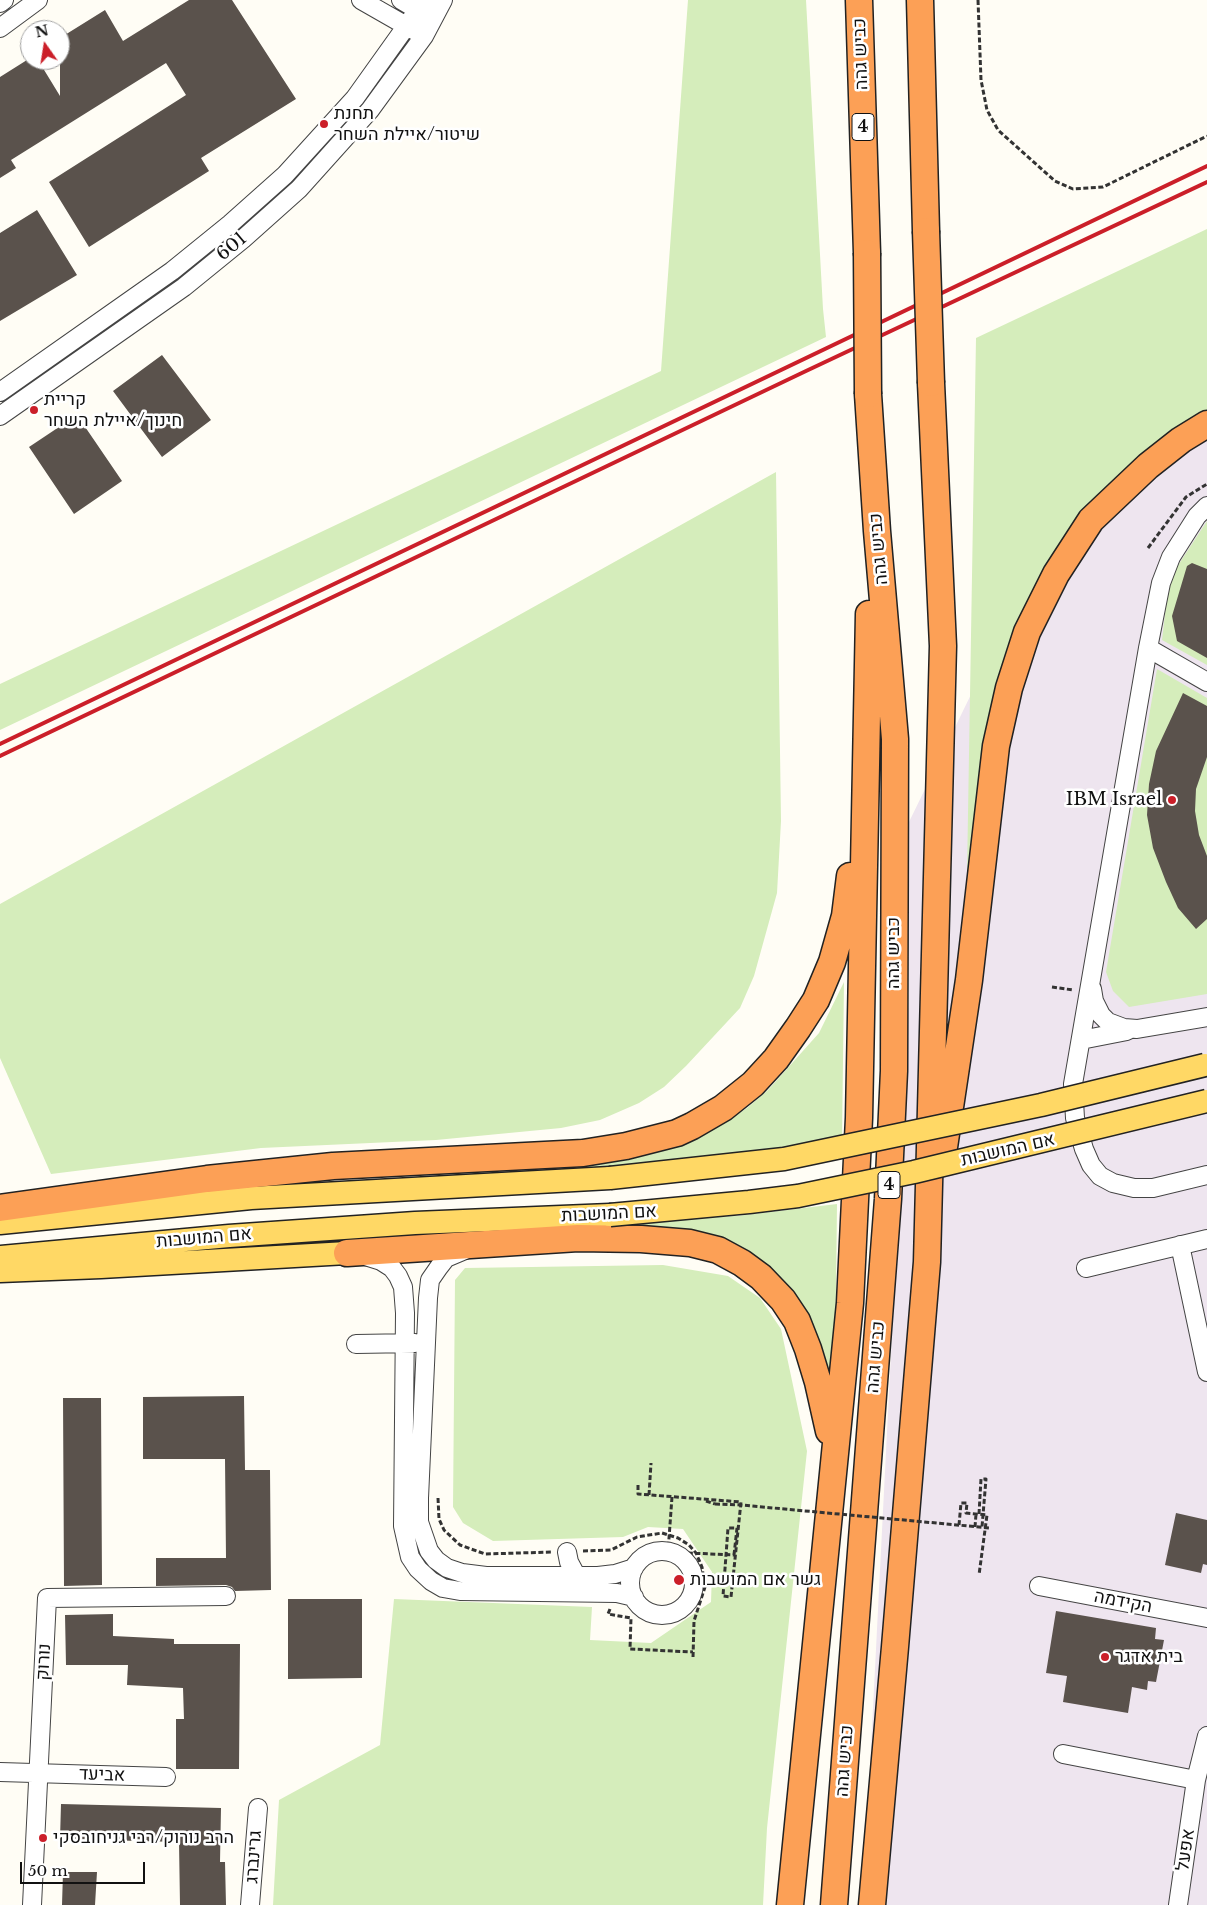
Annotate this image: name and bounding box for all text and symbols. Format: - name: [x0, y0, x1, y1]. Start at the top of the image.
- street label: כביש גהה: [849, 18, 873, 90]
- north arrow: [20, 20, 70, 70]
- text: N: [33, 21, 50, 42]
- place label: תחנת שיטור/איילת השחר: [334, 103, 480, 146]
- road number: 4: [852, 114, 874, 140]
- marker: תחנת שיטור/איילת השחר: [318, 118, 330, 130]
- street label: 601: [213, 228, 251, 266]
- place label: קריית חינוך/איילת השחר: [44, 389, 182, 432]
- marker: קריית חינוך/איילת השחר: [28, 404, 40, 416]
- street label: כביש גהה: [865, 512, 893, 586]
- place label: IBM Israel: [1066, 789, 1162, 811]
- marker: IBM Israel: [1166, 794, 1178, 806]
- street label: כביש גהה: [883, 917, 905, 989]
- street label: אם המושבות: [959, 1129, 1057, 1171]
- road number: 4: [878, 1172, 900, 1198]
- street label: אם המושבות: [561, 1201, 657, 1227]
- street label: אם המושבות: [155, 1223, 253, 1253]
- street label: כביש גהה: [862, 1320, 890, 1394]
- place label: גשר אם המושבות: [690, 1569, 821, 1591]
- marker: גשר אם המושבות: [672, 1573, 686, 1587]
- street label: הקידמה: [1092, 1586, 1154, 1618]
- street label: נורוק: [32, 1643, 56, 1681]
- place label: בית אדגר: [1115, 1646, 1183, 1668]
- marker: בית אדגר: [1099, 1651, 1111, 1663]
- street label: כביש גהה: [832, 1724, 858, 1798]
- street label: אביעד: [79, 1763, 125, 1787]
- place label: הרב נורוק/רבי גניחובסקי: [53, 1827, 234, 1849]
- street label: אפעל: [1172, 1827, 1200, 1873]
- street label: גרינברג: [241, 1830, 267, 1884]
- marker: הרב נורוק/רבי גניחובסקי: [37, 1832, 49, 1844]
- scale bar: [22, 1852, 148, 1884]
- text: 50 m: [28, 1861, 68, 1880]

